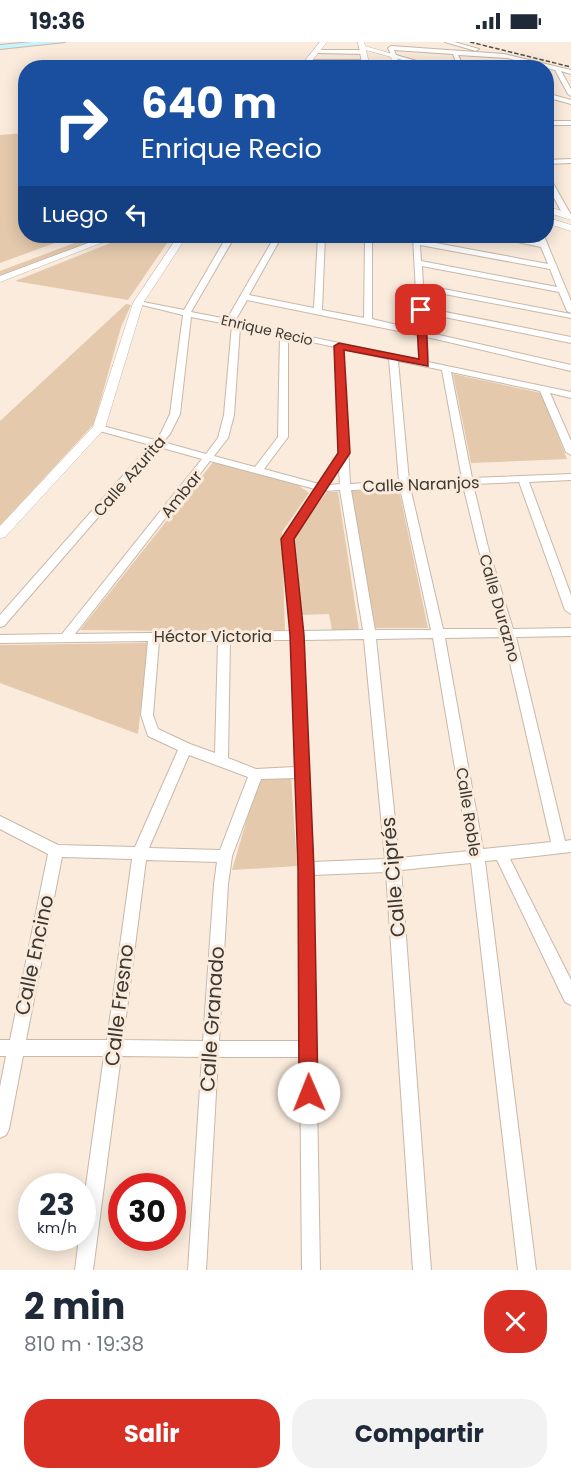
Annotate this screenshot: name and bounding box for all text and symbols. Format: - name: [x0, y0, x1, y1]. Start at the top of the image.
- text: 19:36: [30, 6, 85, 37]
- text: 640 m: [141, 74, 277, 133]
- icon: right: [42, 84, 120, 162]
- text: Enrique Recio: [141, 130, 322, 167]
- icon: left: [120, 198, 153, 231]
- text: Luego: [42, 199, 108, 230]
- pin: [395, 284, 446, 335]
- icon: arrive: [404, 293, 437, 326]
- street label: Enrique Recio: [219, 310, 315, 350]
- street label: Calle Azurita: [88, 431, 171, 522]
- street label: Ambar: [155, 466, 208, 523]
- street label: Calle Naranjos: [362, 471, 480, 498]
- street label: Calle Durazno: [473, 551, 526, 665]
- street label: Héctor Victoria: [154, 625, 272, 648]
- street label: Calle Roble: [450, 766, 487, 858]
- street label: Calle Ciprés: [374, 816, 412, 938]
- street label: Calle Encino: [8, 892, 60, 1018]
- street label: Calle Fresno: [98, 942, 140, 1068]
- street label: Calle Granado: [193, 945, 231, 1093]
- position arrow: [277, 1061, 341, 1125]
- speed limit sign: 30: [108, 1173, 186, 1251]
- text: 23: [39, 1183, 75, 1226]
- text: km/h: [37, 1217, 77, 1238]
- text: 2 min: [24, 1281, 125, 1332]
- button: close: [484, 1290, 547, 1353]
- text: 810 m · 19:38: [24, 1330, 144, 1358]
- button: Salir: [24, 1399, 280, 1468]
- button: Compartir: [292, 1399, 547, 1468]

